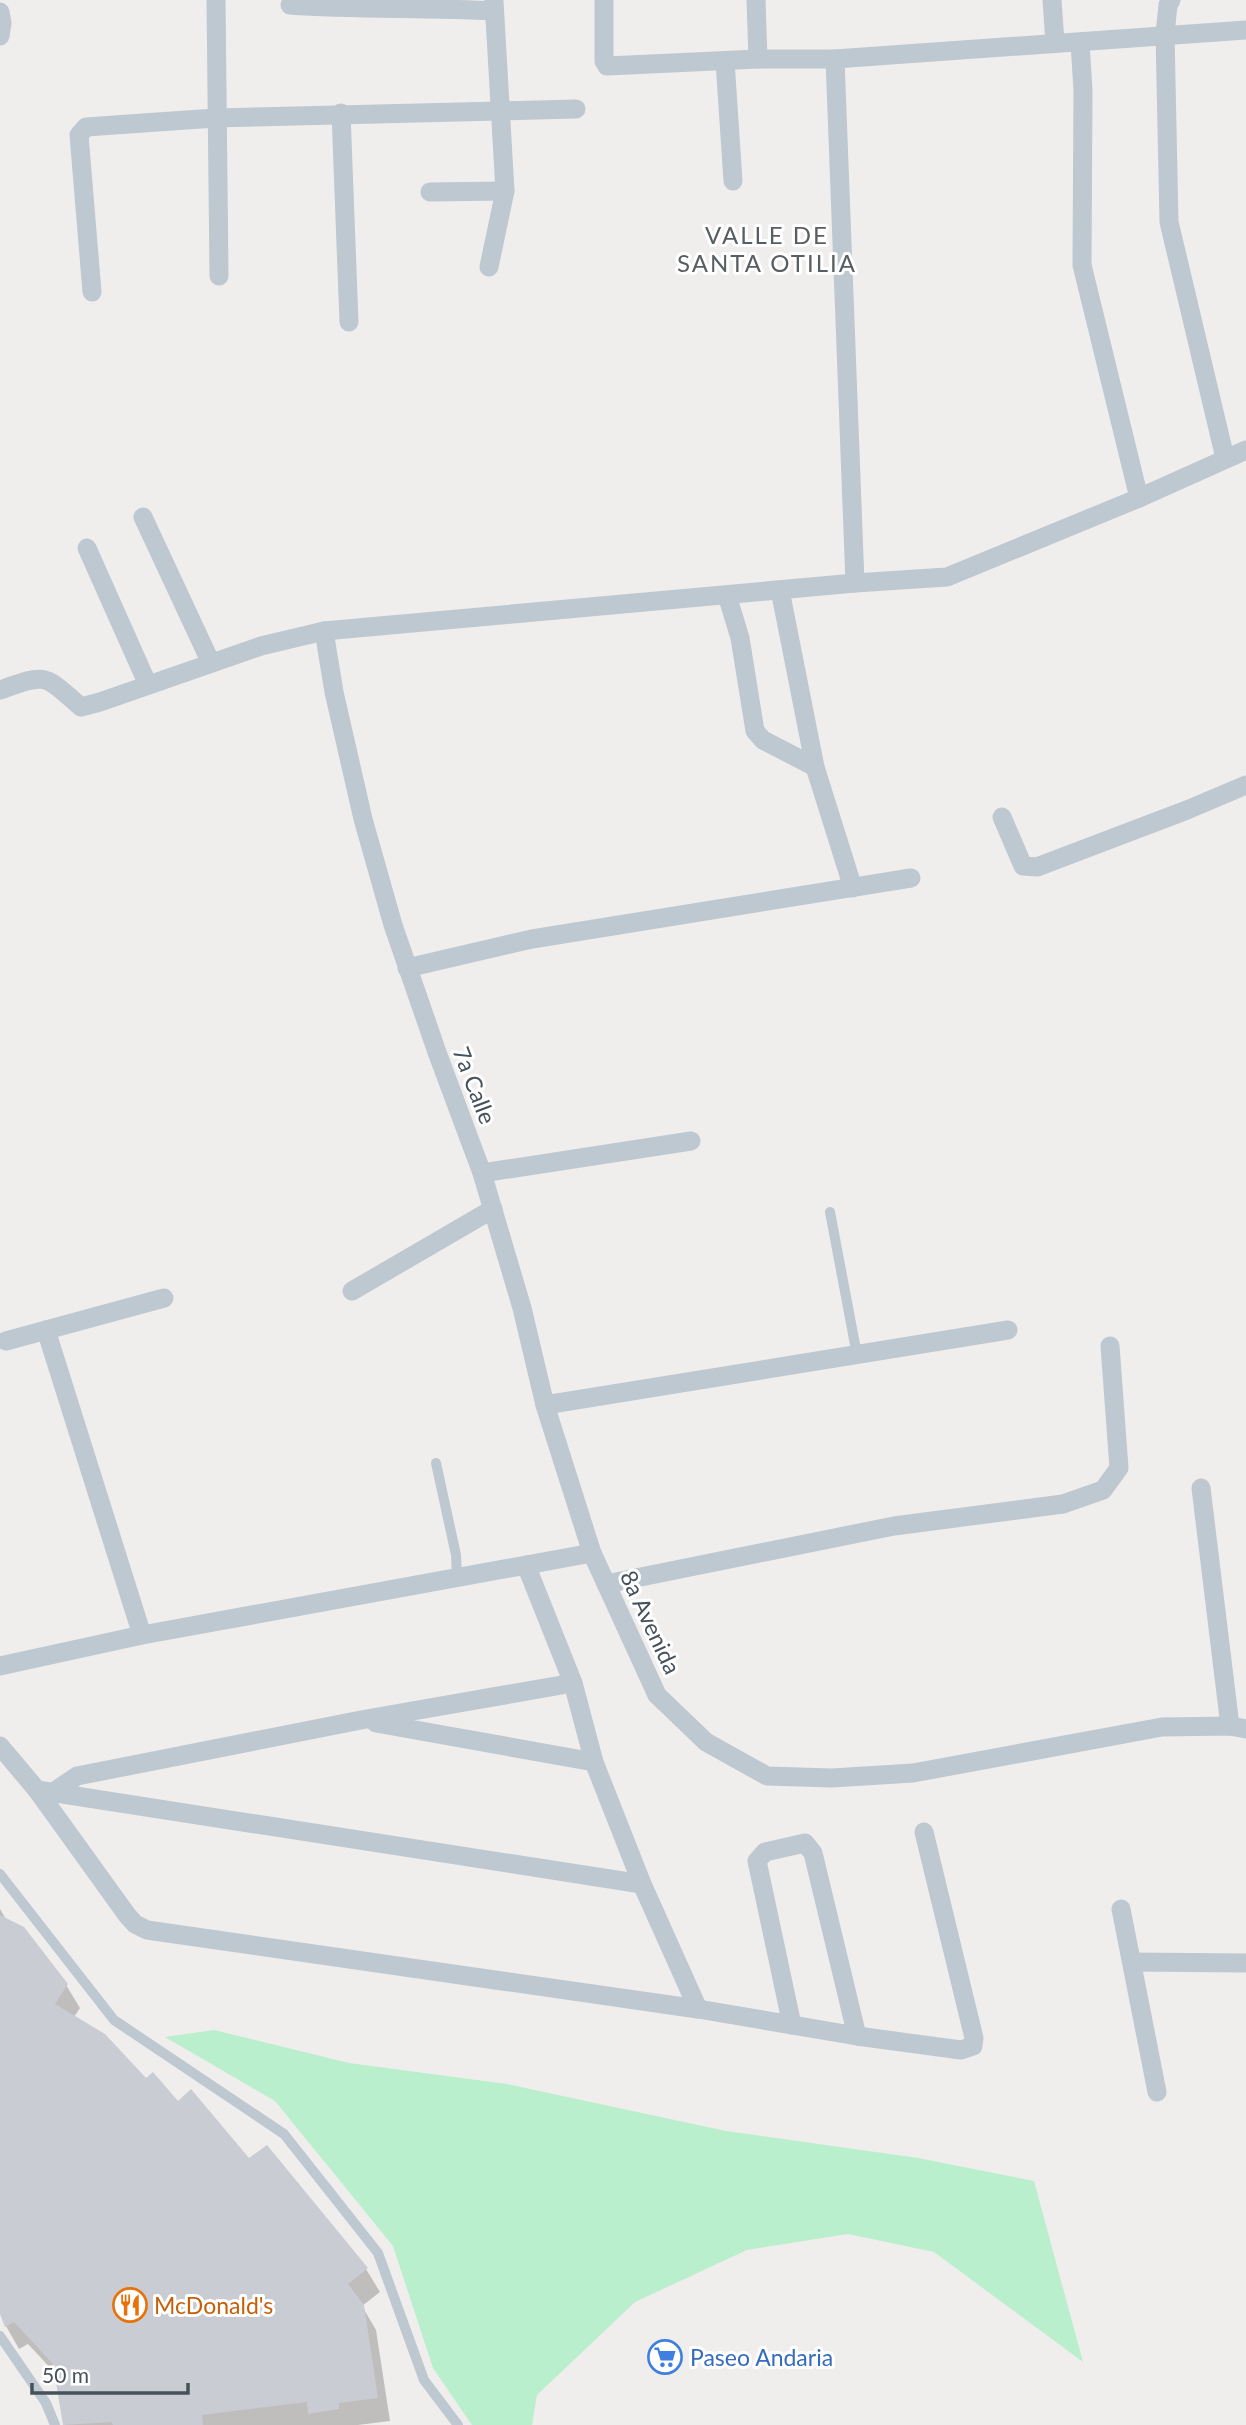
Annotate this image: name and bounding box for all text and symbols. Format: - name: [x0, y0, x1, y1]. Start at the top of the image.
- district label: VALLE DE SANTA OTILIA: [677, 220, 857, 277]
- street label: 7a Calle: [448, 1042, 502, 1128]
- street label: 8a Avenida: [615, 1566, 687, 1678]
- restaurant icon: McDonald's: [111, 2286, 149, 2324]
- place label: McDonald's: [154, 2291, 273, 2319]
- supermarket icon: Paseo Andaria: [646, 2338, 684, 2376]
- place label: Paseo Andaria: [690, 2343, 833, 2371]
- scale bar: [32, 2352, 187, 2396]
- text: 50 m: [42, 2362, 89, 2387]

